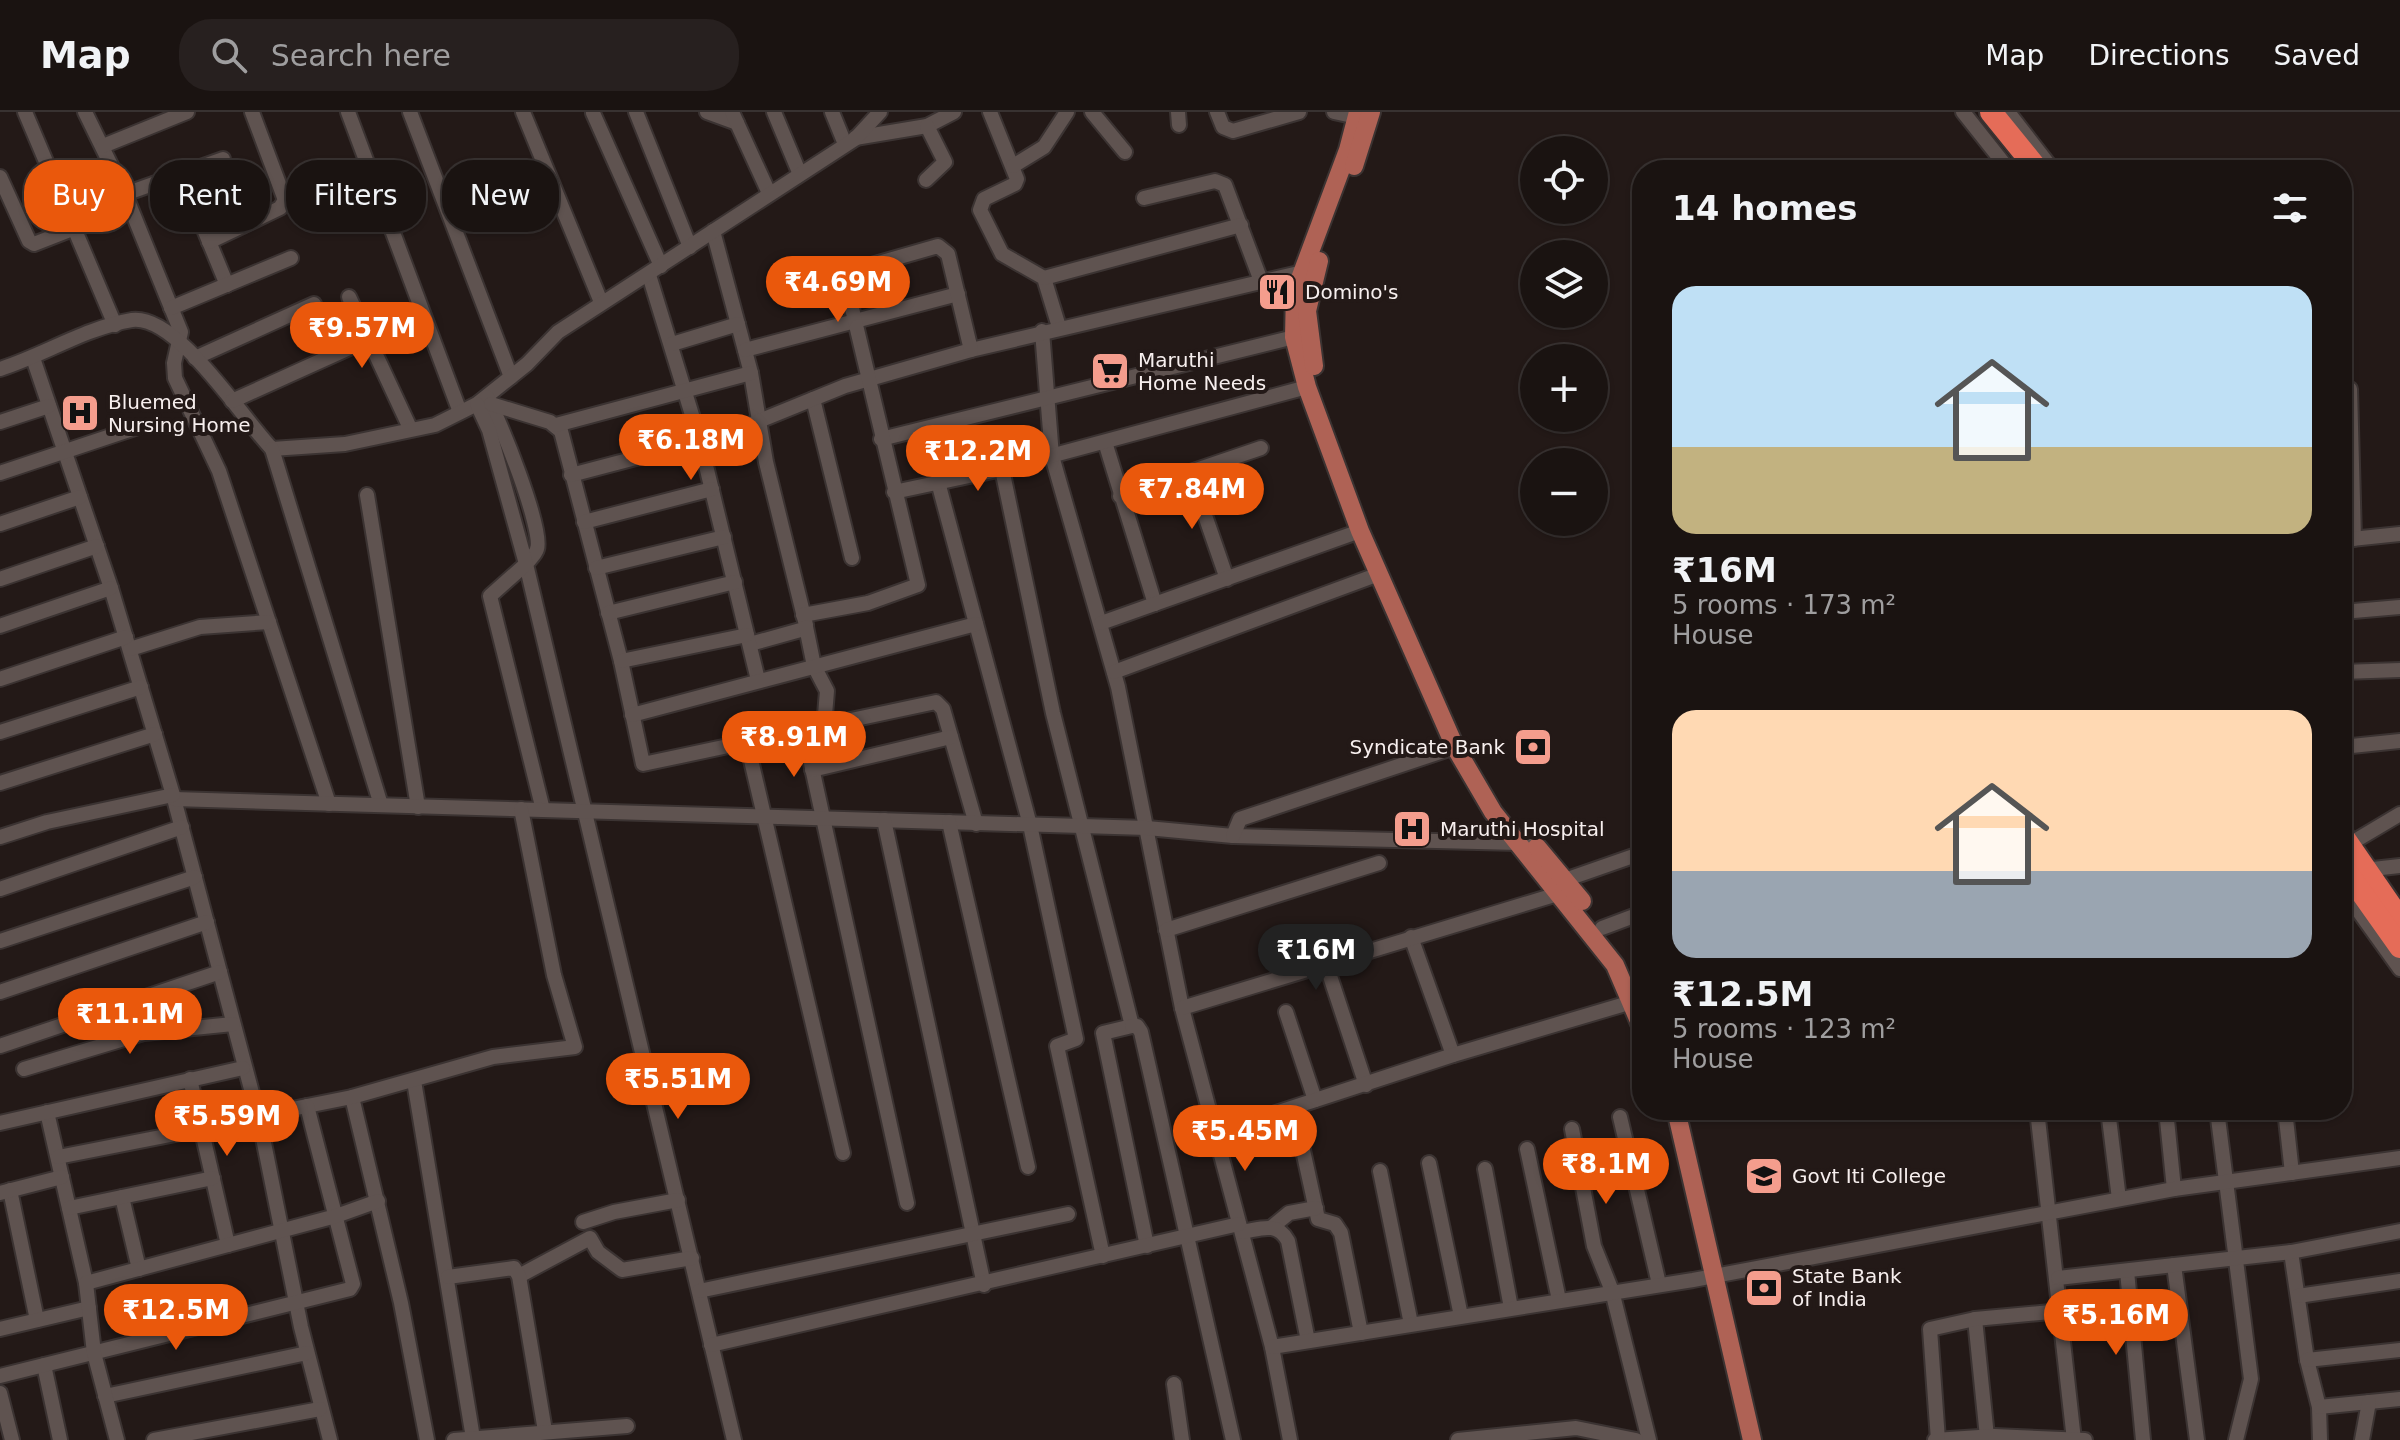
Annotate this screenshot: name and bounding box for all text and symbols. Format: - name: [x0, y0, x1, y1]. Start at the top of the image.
- search box: [179, 19, 739, 91]
- text: Map: [40, 33, 131, 77]
- icon: search: [207, 33, 251, 77]
- text: Search here: [271, 38, 451, 73]
- text: Map: [1985, 39, 2044, 72]
- text: Directions: [2088, 39, 2229, 72]
- text: Saved: [2273, 39, 2360, 72]
- map controls: [1520, 136, 1608, 536]
- button: locate: [1520, 136, 1608, 224]
- chip: Buy: [24, 160, 134, 232]
- chip: Rent: [150, 160, 270, 232]
- chip: Filters: [286, 160, 426, 232]
- chip: New: [442, 160, 559, 232]
- icon: filters: [2268, 186, 2312, 230]
- text: 14 homes: [1672, 188, 1857, 228]
- button: layers: [1520, 240, 1608, 328]
- pin: ₹4.69M: [773, 256, 903, 324]
- text: ₹4.69M: [784, 267, 892, 297]
- restaurant icon: Domino's: [1256, 271, 1298, 313]
- place label: Domino's: [1305, 280, 1399, 304]
- pin: ₹9.57M: [297, 302, 427, 370]
- text: ₹9.57M: [308, 313, 416, 343]
- icon: home: [1920, 338, 2064, 482]
- button: +: [1520, 344, 1608, 432]
- place label: Maruthi Home Needs: [1138, 348, 1266, 395]
- supermarket icon: Maruthi Home Needs: [1089, 350, 1131, 392]
- place label: Bluemed Nursing Home: [108, 390, 251, 437]
- hospital icon: Bluemed Nursing Home: [59, 392, 101, 434]
- pin: ₹6.18M: [626, 414, 756, 482]
- text: ₹6.18M: [637, 425, 745, 455]
- pin: ₹12.2M: [913, 425, 1043, 493]
- text: ₹12.2M: [924, 436, 1032, 466]
- button: −: [1520, 448, 1608, 536]
- pin: ₹7.84M: [1127, 463, 1257, 531]
- text: ₹7.84M: [1138, 474, 1246, 504]
- text: ₹16M: [1672, 550, 1777, 590]
- text: 5 rooms · 173 m²: [1672, 590, 1896, 620]
- text: House: [1672, 620, 1753, 650]
- pin: ₹8.91M: [729, 711, 859, 779]
- text: ₹8.91M: [740, 722, 848, 752]
- bank icon: Syndicate Bank: [1512, 726, 1554, 768]
- place label: Syndicate Bank: [1350, 735, 1505, 759]
- icon: home: [1920, 762, 2064, 906]
- hospital icon: Maruthi Hospital: [1391, 808, 1433, 850]
- place label: Maruthi Hospital: [1440, 817, 1604, 841]
- pin: ₹16M: [1269, 924, 1363, 992]
- text: ₹16M: [1276, 935, 1356, 965]
- text: ₹12.5M: [1672, 974, 1813, 1014]
- pin: ₹11.1M: [65, 988, 195, 1056]
- text: ₹11.1M: [76, 999, 184, 1029]
- text: 5 rooms · 123 m²: [1672, 1014, 1896, 1044]
- text: House: [1672, 1044, 1753, 1074]
- pin: ₹5.51M: [613, 1053, 743, 1121]
- text: ₹5.51M: [624, 1064, 732, 1094]
- pin: ₹5.59M: [162, 1090, 292, 1158]
- text: ₹5.59M: [173, 1101, 281, 1131]
- pin: ₹5.45M: [1180, 1105, 1310, 1173]
- text: ₹5.45M: [1191, 1116, 1299, 1146]
- pin: ₹8.1M: [1550, 1138, 1662, 1206]
- text: ₹8.1M: [1561, 1149, 1651, 1179]
- school or university icon: Govt Iti College: [1743, 1155, 1785, 1197]
- place label: Govt Iti College: [1792, 1164, 1946, 1188]
- place label: State Bank of India: [1792, 1264, 1902, 1311]
- bank icon: State Bank of India: [1743, 1267, 1785, 1309]
- pin: ₹12.5M: [111, 1284, 241, 1352]
- pin: ₹5.16M: [2051, 1289, 2181, 1357]
- text: ₹12.5M: [122, 1295, 230, 1325]
- text: ₹5.16M: [2062, 1300, 2170, 1330]

